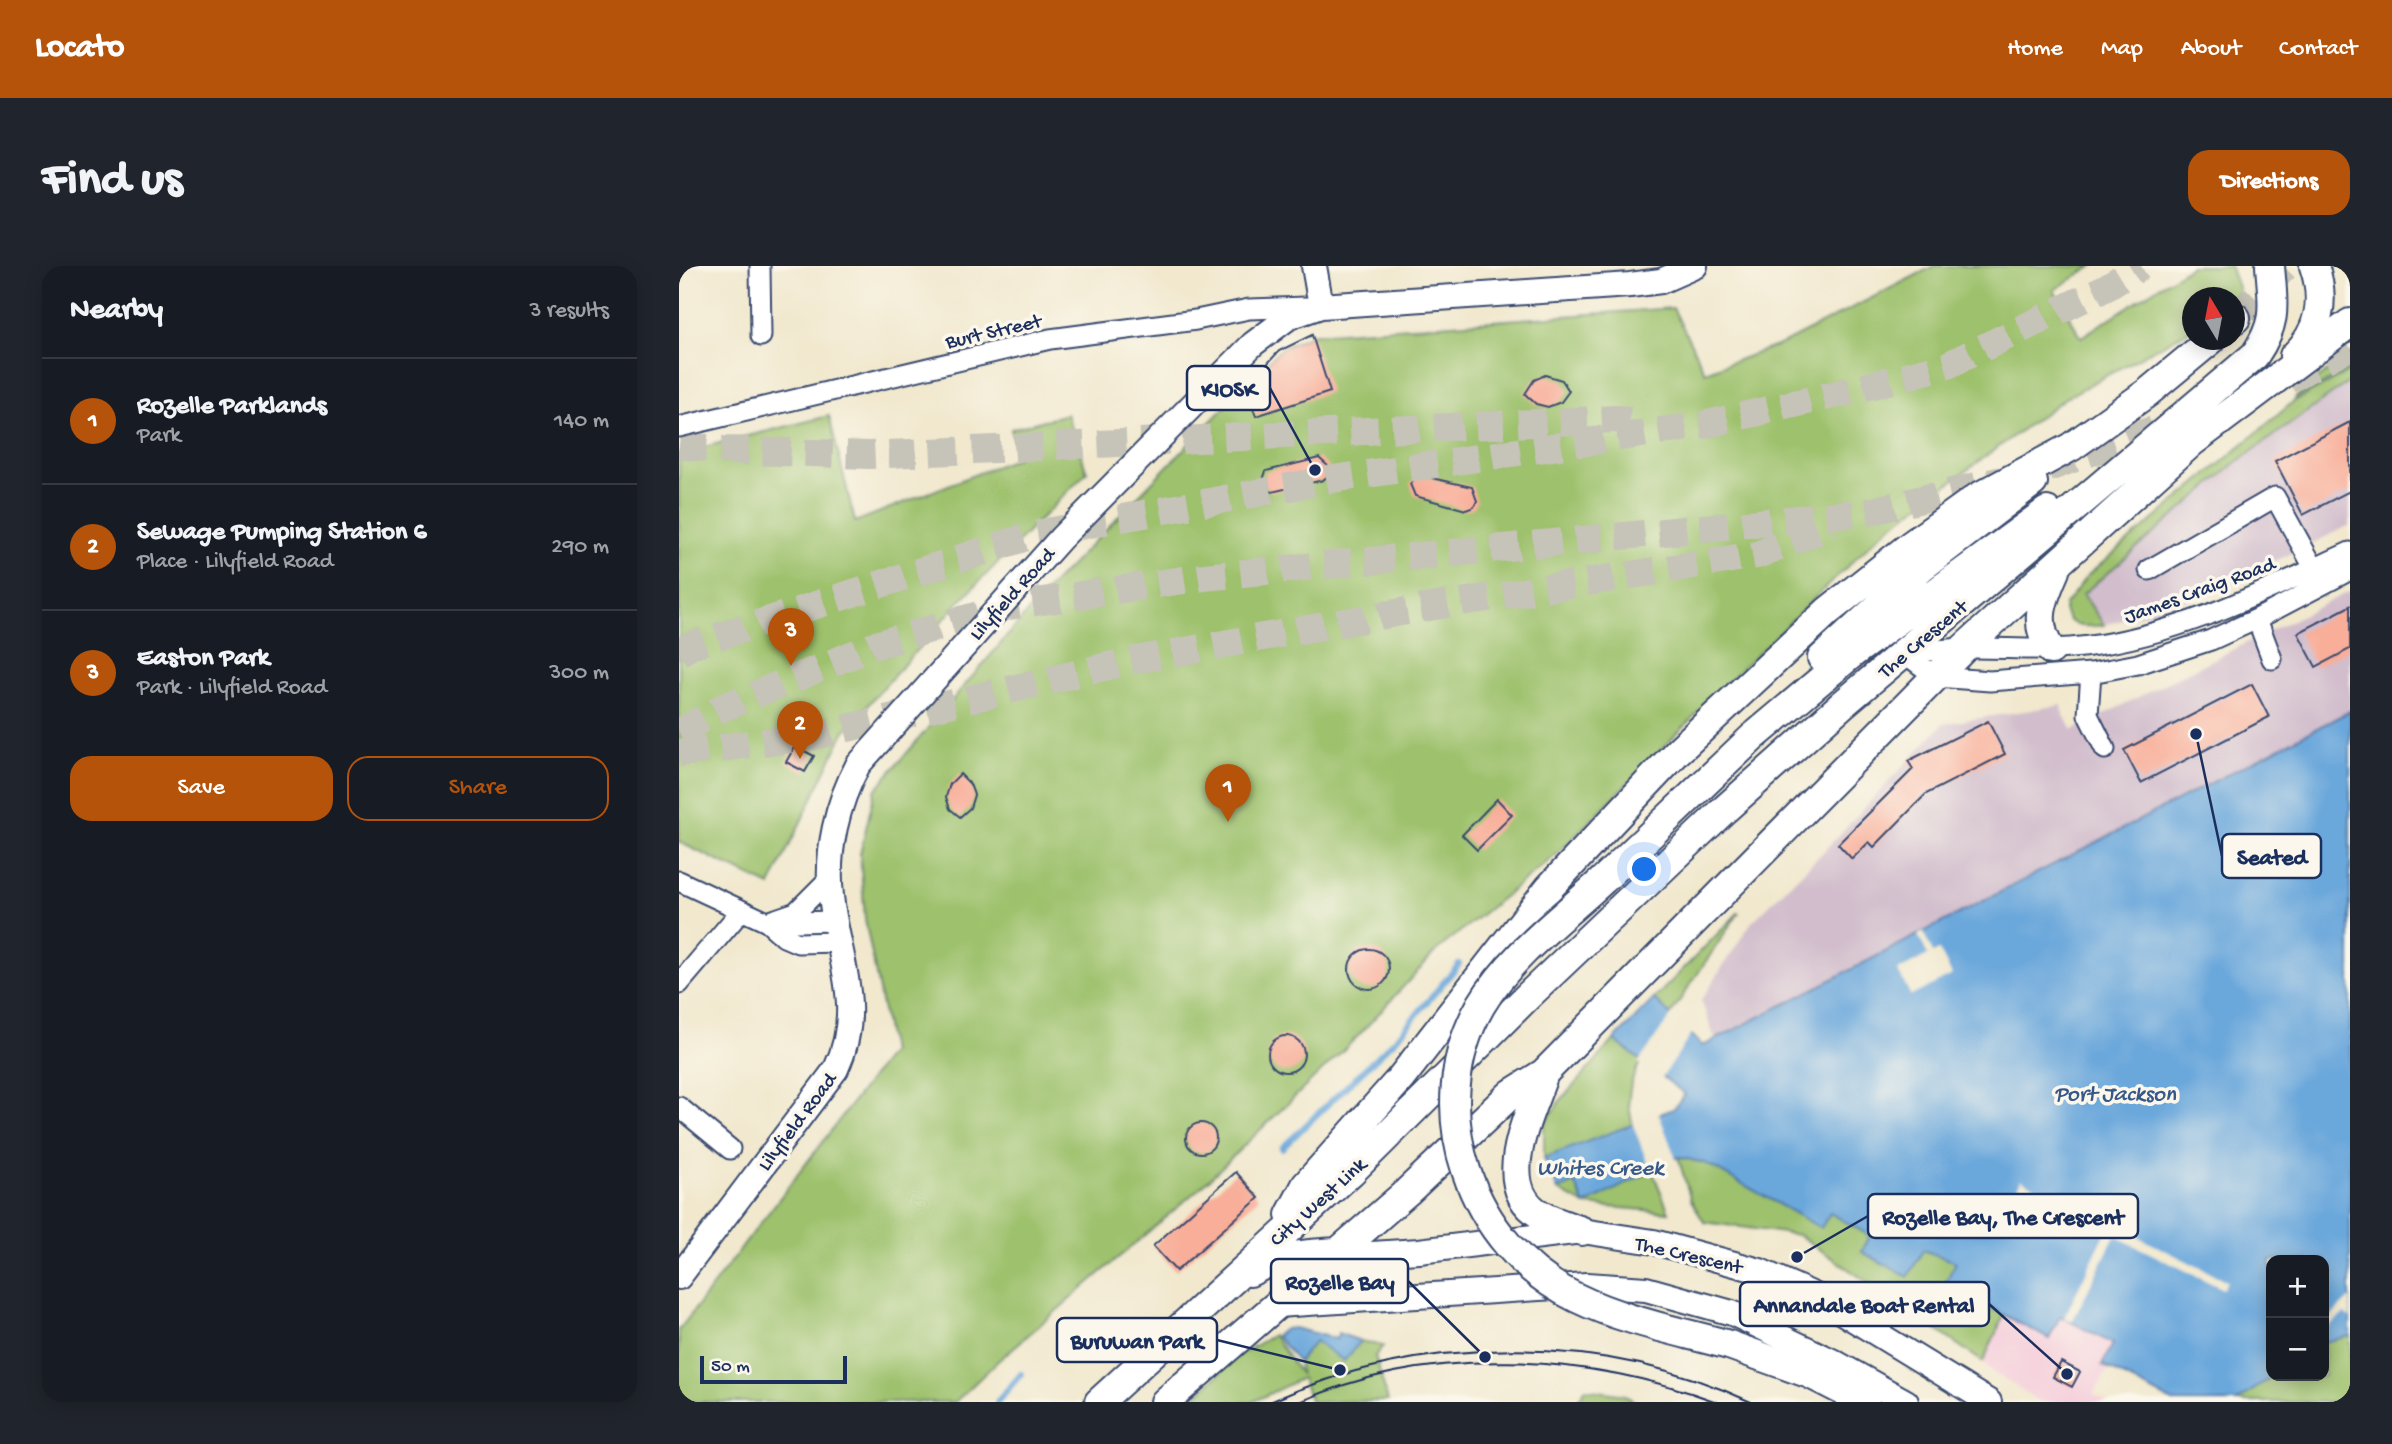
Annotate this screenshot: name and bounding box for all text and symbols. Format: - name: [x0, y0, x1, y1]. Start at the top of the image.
- text: Locato: [35, 30, 124, 68]
- text: Home: [2007, 35, 2063, 64]
- text: Map: [2101, 35, 2143, 64]
- text: About: [2181, 35, 2241, 64]
- text: Contact: [2279, 35, 2357, 64]
- button: Directions: [2188, 150, 2350, 215]
- text: Find us: [42, 153, 182, 211]
- north arrow: [2182, 287, 2245, 350]
- text: Nearby: [70, 294, 163, 329]
- text: 3 results: [529, 298, 609, 325]
- street label: Burt Street: [942, 310, 1046, 357]
- callout: KIOSK: [1187, 366, 1270, 410]
- text: KIOSK: [1200, 378, 1260, 405]
- text: Rozelle Parklands: [137, 392, 327, 423]
- text: 1: [88, 408, 98, 435]
- text: 140 m: [554, 408, 609, 435]
- text: Park: [137, 423, 181, 450]
- text: Sewage Pumping Station 6: [137, 518, 427, 549]
- text: 2: [87, 534, 99, 561]
- text: 290 m: [551, 534, 609, 561]
- street label: Lilyfield Road: [965, 542, 1063, 647]
- text: Place · Lilyfield Road: [137, 549, 333, 576]
- street label: James Craig Road: [2121, 553, 2281, 631]
- street label: The Crescent: [1874, 594, 1976, 686]
- pin: 3: [768, 608, 814, 666]
- text: Easton Park: [137, 644, 269, 675]
- text: 3: [87, 660, 99, 687]
- text: 300 m: [549, 660, 609, 687]
- text: Park · Lilyfield Road: [137, 675, 327, 702]
- pin: 2: [777, 701, 823, 759]
- button: Save: [70, 756, 333, 821]
- button: Share: [347, 756, 609, 821]
- pin: 1: [1205, 764, 1251, 822]
- callout: Seated: [2222, 834, 2321, 878]
- text: Seated: [2237, 846, 2310, 873]
- your location: [1627, 852, 1661, 886]
- street label: Lilyfield Road: [754, 1068, 845, 1177]
- water label: Port Jackson: [2054, 1082, 2177, 1109]
- street label: City West Link: [1266, 1152, 1375, 1253]
- water label: Whites Creek: [1537, 1156, 1666, 1183]
- callout: Rozelle Bay, The Crescent: [1868, 1194, 2138, 1238]
- text: Rozelle Bay, The Crescent: [1881, 1206, 2126, 1233]
- street label: The Crescent: [1631, 1233, 1747, 1282]
- map controls: [2266, 1255, 2329, 1381]
- button: +: [2266, 1255, 2329, 1318]
- callout: Rozelle Bay: [1271, 1259, 1408, 1303]
- text: Rozelle Bay: [1284, 1271, 1395, 1298]
- callout: Annandale Boat Rental: [1740, 1282, 1989, 1326]
- text: Annandale Boat Rental: [1752, 1294, 1975, 1321]
- callout: Buruwan Park: [1057, 1318, 1217, 1362]
- button: −: [2266, 1318, 2329, 1381]
- text: Buruwan Park: [1070, 1330, 1206, 1357]
- scale bar: [700, 1353, 847, 1385]
- text: 50 m: [711, 1356, 750, 1379]

